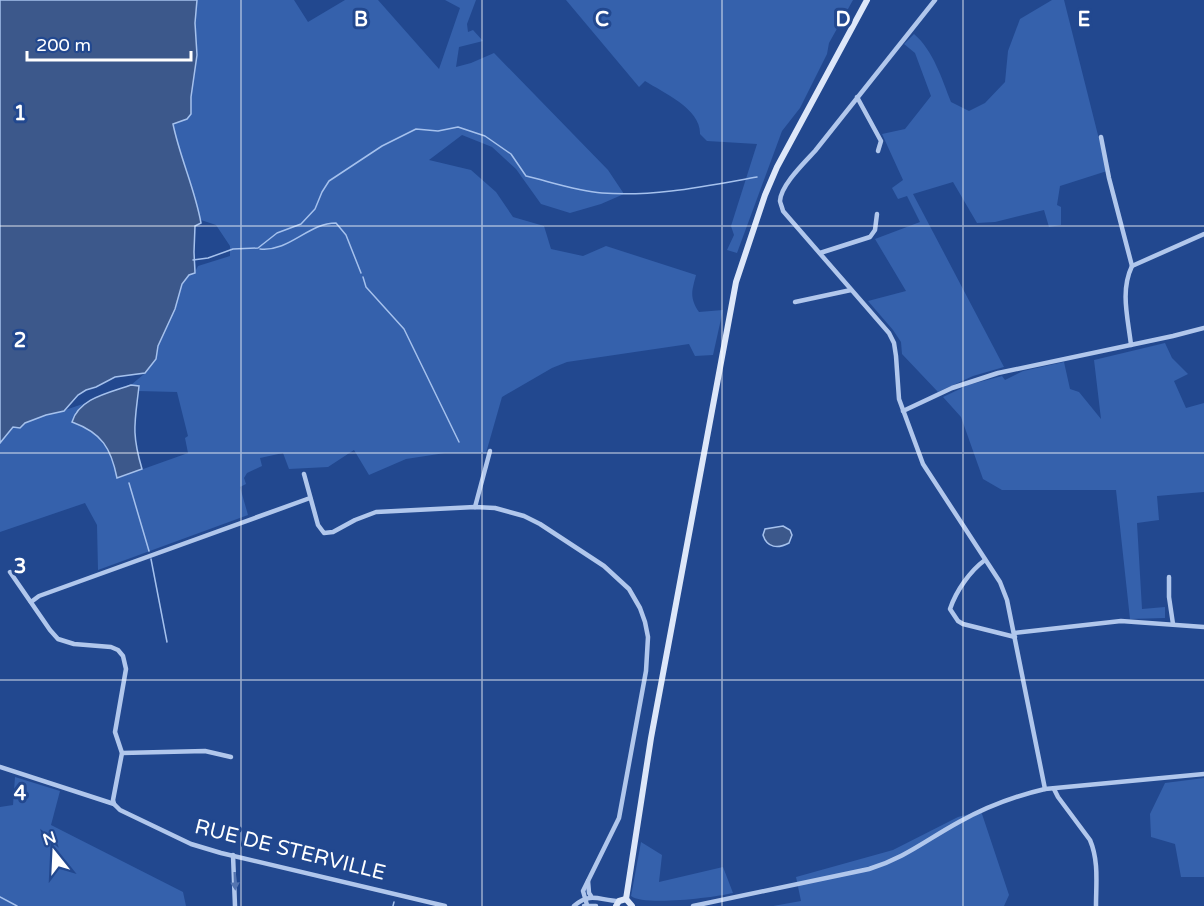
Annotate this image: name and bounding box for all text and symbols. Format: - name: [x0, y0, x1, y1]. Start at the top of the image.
- text: B: [354, 8, 368, 32]
- text: C: [595, 8, 609, 32]
- text: D: [835, 8, 851, 32]
- text: E: [1078, 8, 1091, 32]
- scale bar: [27, 24, 190, 62]
- text: 200 m: [36, 34, 91, 56]
- text: 1: [14, 102, 26, 126]
- text: 2: [14, 329, 26, 353]
- text: 3: [14, 555, 26, 579]
- text: 4: [14, 782, 27, 806]
- street label: RUE DE STERVILLE: [192, 814, 388, 886]
- north arrow: [24, 822, 84, 882]
- text: N: [40, 827, 59, 850]
- one-way arrow: [230, 871, 240, 890]

